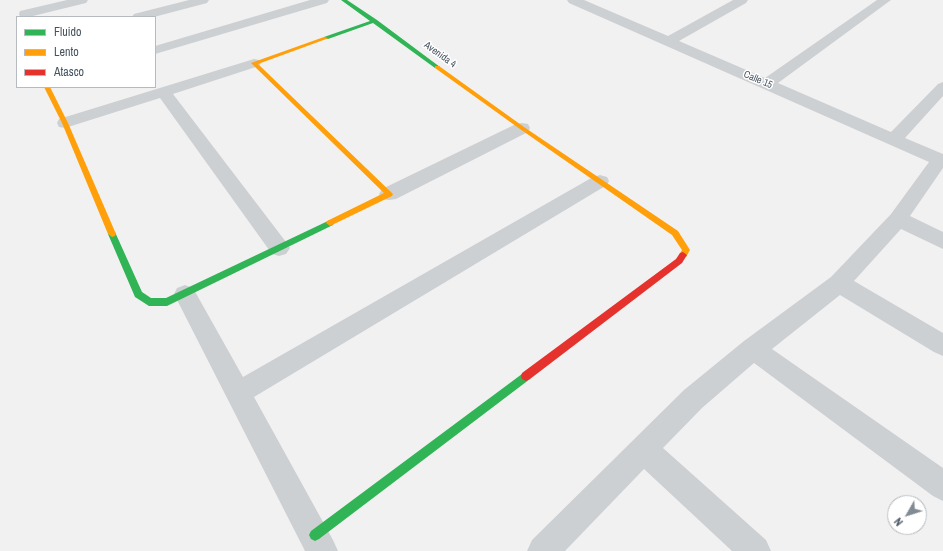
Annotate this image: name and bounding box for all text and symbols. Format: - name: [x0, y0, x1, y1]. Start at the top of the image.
- legend: [16, 16, 156, 88]
- text: Fluido: [54, 24, 81, 40]
- street label: Avenida 4: [422, 39, 458, 71]
- text: Lento: [54, 44, 79, 60]
- text: Atasco: [54, 64, 84, 80]
- street label: Calle 15: [742, 69, 774, 91]
- north arrow: [887, 495, 927, 535]
- text: N: [891, 515, 906, 529]

